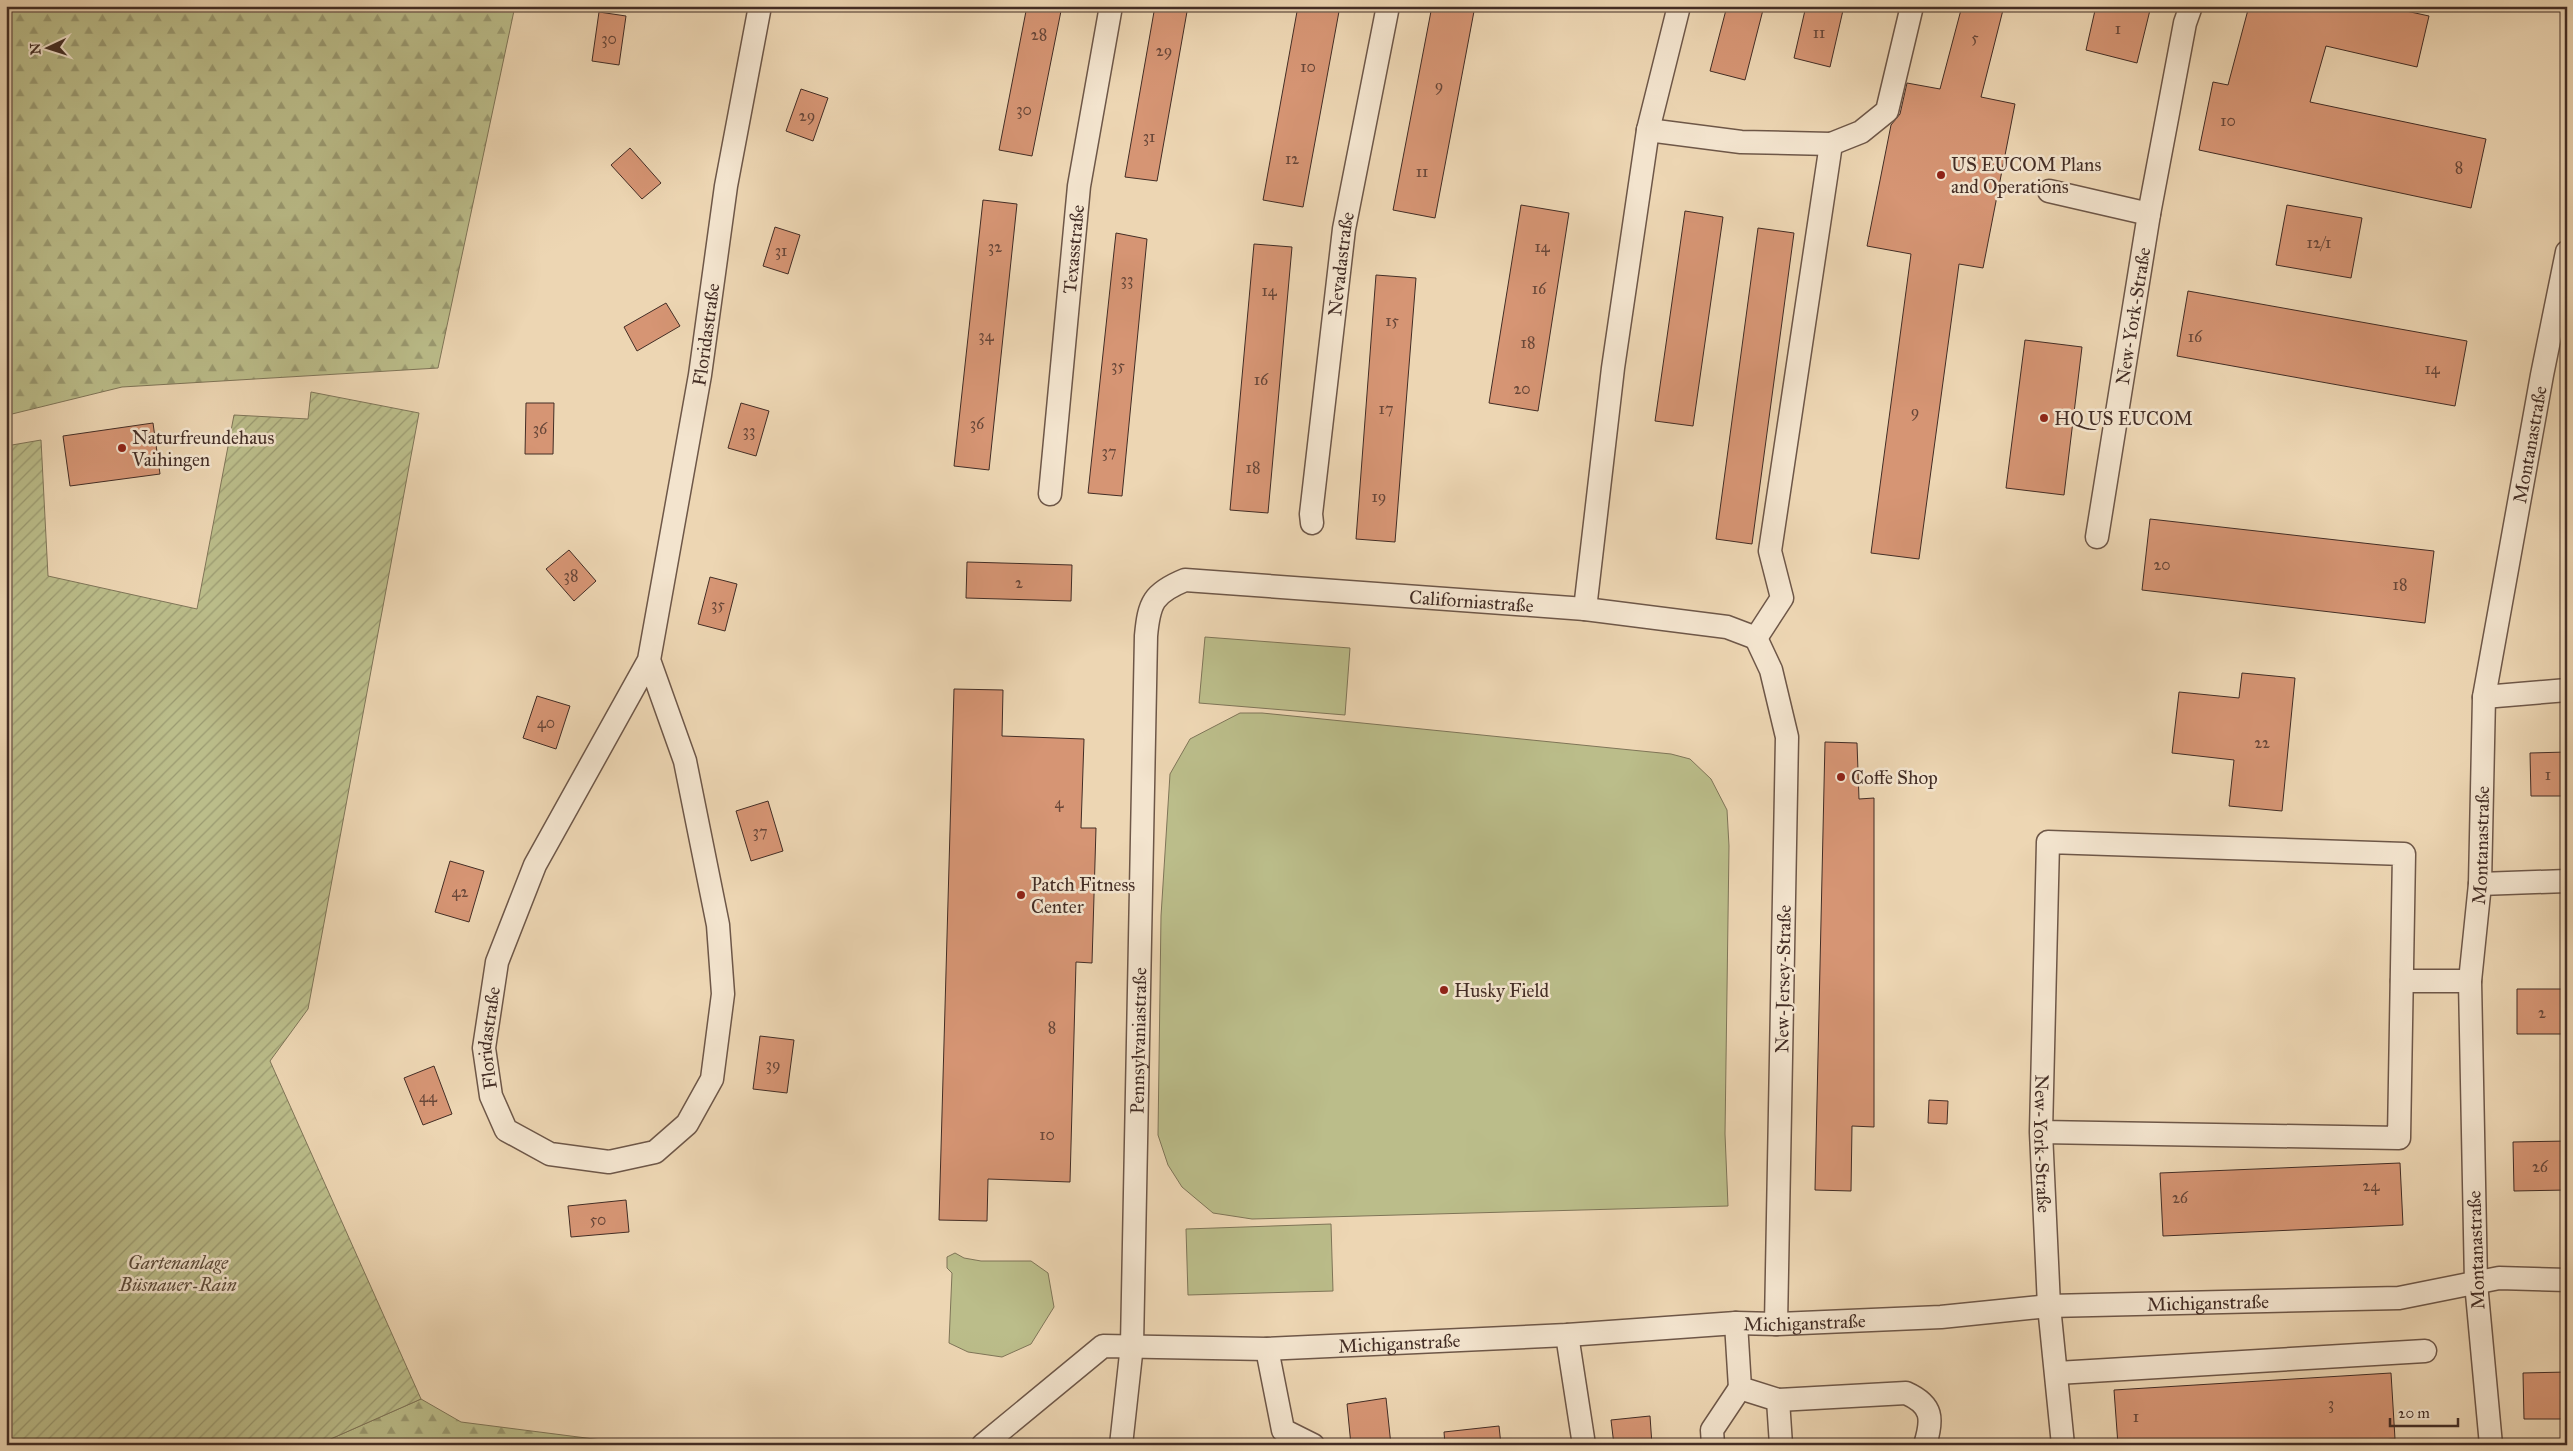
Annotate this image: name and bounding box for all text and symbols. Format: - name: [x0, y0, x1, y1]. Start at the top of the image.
- house number: 1: [2115, 19, 2121, 38]
- north arrow: [22, 22, 72, 72]
- house number: 11: [1813, 23, 1825, 42]
- house number: 28: [1031, 25, 1047, 44]
- house number: 5: [1971, 28, 1979, 47]
- house number: 30: [601, 29, 617, 48]
- house number: 29: [1156, 41, 1172, 60]
- text: N: [27, 42, 44, 55]
- house number: 10: [1300, 57, 1316, 76]
- house number: 9: [1435, 76, 1443, 95]
- house number: 30: [1016, 100, 1032, 119]
- house number: 29: [799, 106, 815, 125]
- house number: 10: [2220, 111, 2236, 130]
- house number: 31: [1143, 127, 1155, 146]
- house number: 12: [1285, 149, 1299, 168]
- place label: US EUCOM Plans and Operations: [1951, 153, 2101, 198]
- house number: 8: [2455, 158, 2463, 177]
- house number: 11: [1416, 162, 1428, 181]
- marker: US EUCOM Plans and Operations: [1935, 169, 1947, 181]
- street label: Texasstraße: [1057, 203, 1089, 295]
- street label: Nevadastraße: [1323, 210, 1359, 317]
- house number: 12/1: [2307, 233, 2331, 252]
- house number: 32: [988, 237, 1002, 256]
- house number: 14: [1534, 237, 1551, 256]
- house number: 31: [775, 241, 787, 260]
- street label: New-York-Straße: [2110, 245, 2155, 386]
- house number: 33: [1121, 270, 1133, 289]
- house number: 16: [1532, 279, 1547, 298]
- street label: Floridastraße: [687, 281, 724, 388]
- house number: 14: [1261, 281, 1278, 300]
- house number: 15: [1385, 311, 1399, 330]
- house number: 34: [978, 326, 995, 345]
- house number: 16: [2188, 327, 2203, 346]
- house number: 18: [1521, 333, 1535, 352]
- house number: 35: [1111, 356, 1125, 375]
- house number: 14: [2424, 359, 2441, 378]
- house number: 16: [1254, 370, 1269, 389]
- house number: 20: [1513, 379, 1531, 398]
- street label: Montanastraße: [2508, 384, 2551, 505]
- house number: 17: [1379, 399, 1393, 418]
- house number: 9: [1911, 402, 1919, 421]
- place label: HQ US EUCOM: [2054, 407, 2193, 430]
- marker: HQ US EUCOM: [2038, 412, 2050, 424]
- house number: 36: [970, 414, 985, 433]
- house number: 36: [533, 419, 548, 438]
- house number: 33: [743, 421, 755, 440]
- place label: Naturfreundehaus Vaihingen: [131, 426, 274, 472]
- marker: Naturfreundehaus Vaihingen: [116, 442, 128, 454]
- house number: 37: [1102, 442, 1116, 461]
- house number: 18: [1246, 458, 1260, 477]
- house number: 19: [1372, 487, 1386, 506]
- house number: 20: [2153, 555, 2171, 574]
- house number: 38: [564, 566, 578, 585]
- house number: 2: [1015, 573, 1023, 592]
- house number: 18: [2393, 575, 2407, 594]
- street label: Californiastraße: [1409, 585, 1534, 617]
- house number: 35: [711, 595, 725, 614]
- house number: 40: [537, 713, 555, 732]
- house number: 22: [2254, 733, 2270, 752]
- house number: 1: [2545, 765, 2551, 784]
- place label: Coffe Shop: [1851, 766, 1938, 789]
- marker: Coffe Shop: [1835, 771, 1847, 783]
- street label: Montanastraße: [2466, 785, 2494, 906]
- house number: 4: [1055, 793, 1065, 812]
- house number: 37: [753, 822, 767, 841]
- place label: Patch Fitness Center: [1031, 873, 1135, 918]
- house number: 42: [452, 882, 469, 901]
- marker: Patch Fitness Center: [1015, 889, 1027, 901]
- street label: New-Jersey-Straße: [1770, 905, 1797, 1053]
- street label: Pennsylvaniastraße: [1125, 967, 1151, 1114]
- place label: Husky Field: [1454, 979, 1550, 1002]
- marker: Husky Field: [1438, 984, 1450, 996]
- street label: Floridastraße: [472, 985, 505, 1091]
- house number: 2: [2538, 1003, 2546, 1022]
- house number: 8: [1048, 1018, 1056, 1037]
- house number: 39: [766, 1055, 781, 1074]
- street label: New-York-Straße: [2029, 1074, 2056, 1213]
- house number: 44: [419, 1087, 438, 1106]
- house number: 10: [1039, 1125, 1055, 1144]
- house number: 26: [2532, 1157, 2549, 1176]
- house number: 24: [2363, 1176, 2380, 1195]
- house number: 26: [2172, 1188, 2189, 1207]
- street label: Montanastraße: [2462, 1190, 2490, 1310]
- house number: 50: [590, 1210, 606, 1229]
- park label: Gartenanlage Büsnauer-Rain: [118, 1251, 237, 1296]
- street label: Michiganstraße: [2146, 1289, 2269, 1315]
- street label: Michiganstraße: [1743, 1309, 1866, 1336]
- street label: Michiganstraße: [1338, 1328, 1461, 1357]
- house number: 3: [2328, 1394, 2334, 1413]
- scale bar: [2390, 1396, 2458, 1428]
- text: 20 m: [2398, 1404, 2430, 1422]
- house number: 1: [2133, 1407, 2139, 1426]

